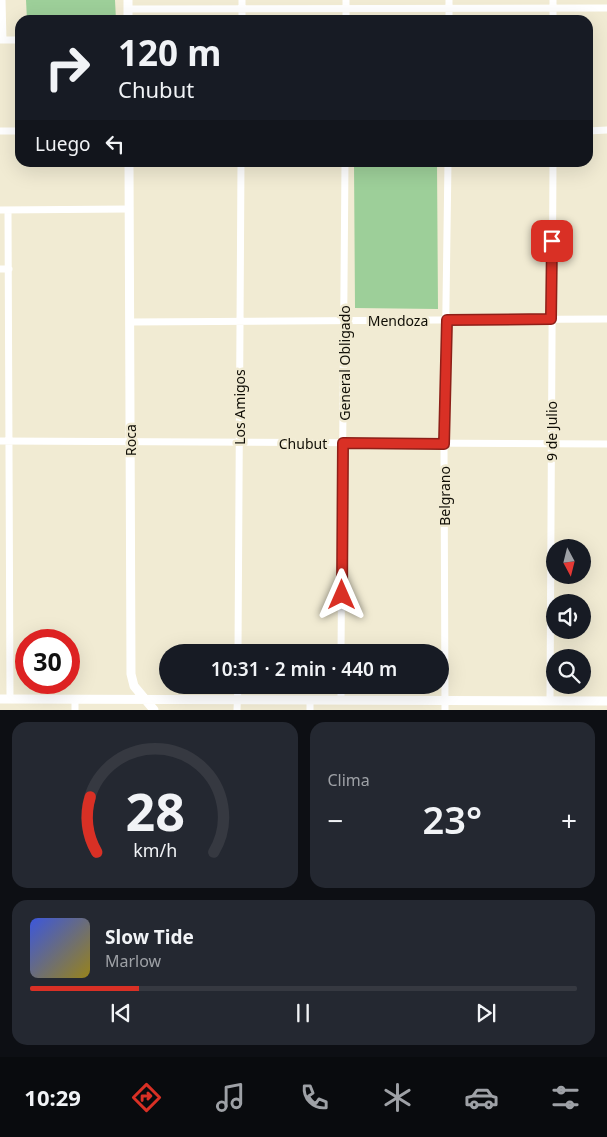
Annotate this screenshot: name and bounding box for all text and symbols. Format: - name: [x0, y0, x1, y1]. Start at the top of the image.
- text: 120 m: [118, 29, 221, 76]
- icon: right: [35, 35, 100, 100]
- text: Chubut: [118, 74, 194, 104]
- icon: left: [101, 130, 129, 158]
- text: Luego: [35, 131, 91, 157]
- pin: [531, 220, 573, 262]
- icon: arrive: [538, 227, 566, 255]
- street label: General Obligado: [335, 305, 354, 421]
- street label: Mendoza: [368, 311, 428, 330]
- street label: Los Amigos: [230, 369, 249, 445]
- street label: 9 de Julio: [542, 401, 561, 461]
- street label: Roca: [121, 424, 140, 456]
- street label: Chubut: [279, 434, 327, 453]
- street label: Belgrano: [435, 466, 454, 526]
- north arrow: [546, 539, 591, 584]
- map controls: [546, 539, 591, 694]
- position arrow: [315, 568, 367, 620]
- button: sound: [546, 594, 591, 639]
- speed limit sign: 30: [15, 629, 80, 694]
- button: search: [546, 649, 591, 694]
- text: 10:31 · 2 min · 440 m: [211, 656, 397, 682]
- text: Clima: [328, 769, 370, 791]
- text: 28: [125, 775, 185, 846]
- text: 23°: [422, 793, 482, 845]
- text: −: [328, 801, 344, 839]
- text: +: [561, 801, 577, 839]
- text: km/h: [133, 838, 177, 862]
- text: Slow Tide: [105, 924, 194, 950]
- text: Marlow: [105, 950, 161, 972]
- icon: previous: [107, 999, 135, 1027]
- icon: pause: [289, 999, 317, 1027]
- icon: next: [472, 999, 500, 1027]
- icon: directions: [129, 1080, 164, 1115]
- icon: music: [213, 1080, 248, 1115]
- icon: phone: [297, 1080, 332, 1115]
- icon: climate: [380, 1080, 415, 1115]
- icon: car: [464, 1080, 499, 1115]
- icon: filters: [548, 1080, 583, 1115]
- text: 10:29: [24, 1082, 81, 1112]

